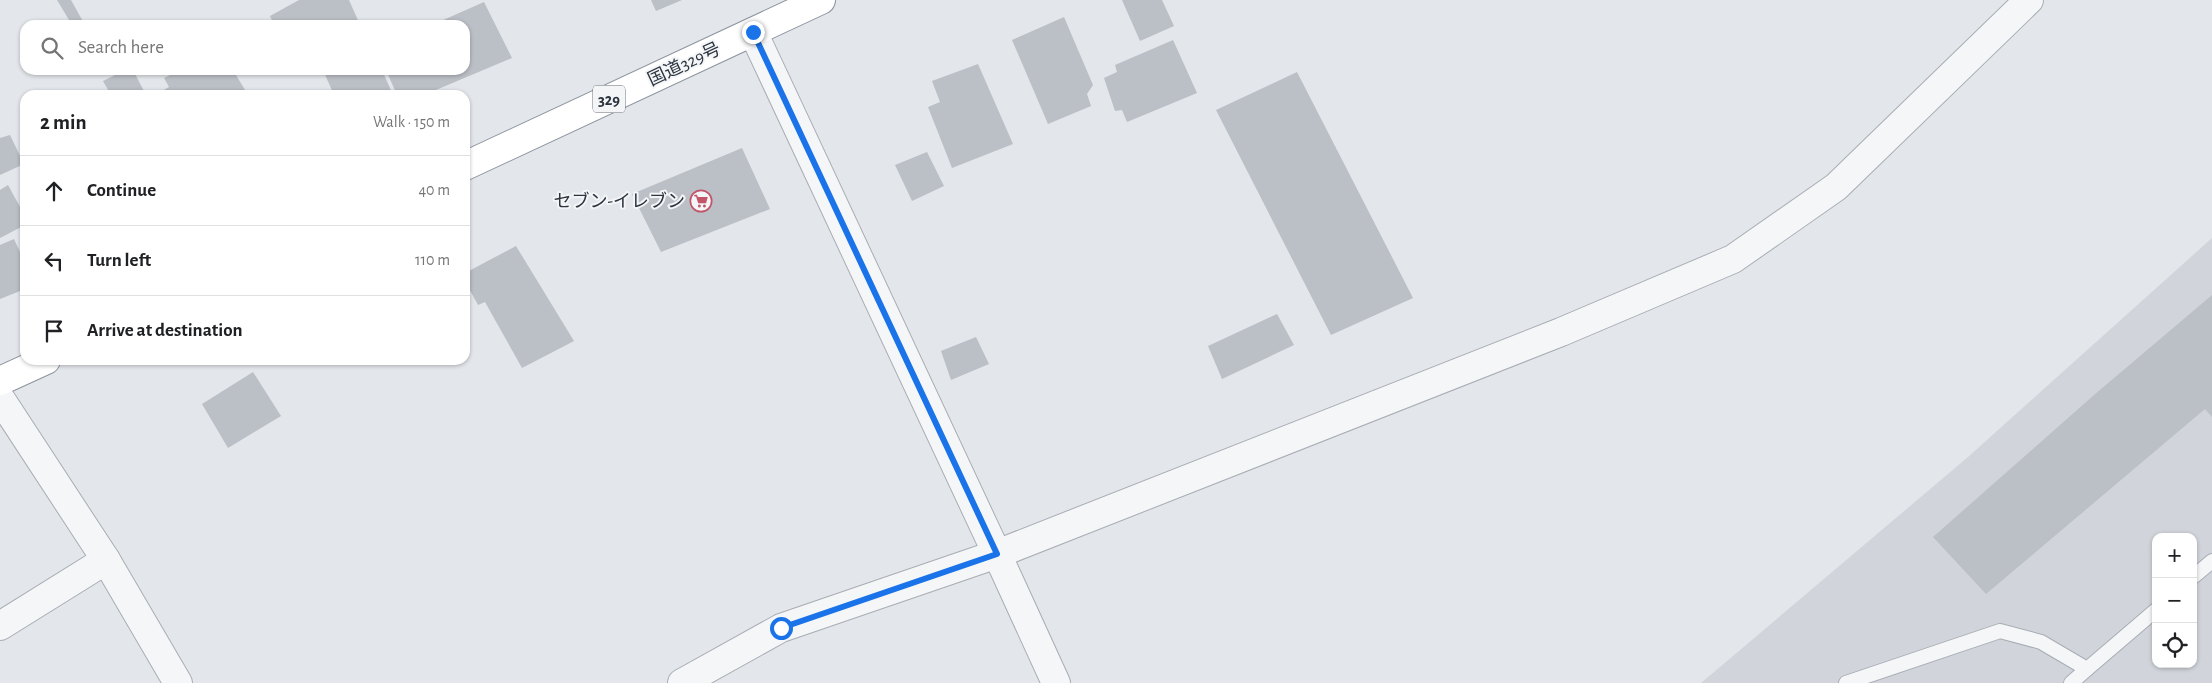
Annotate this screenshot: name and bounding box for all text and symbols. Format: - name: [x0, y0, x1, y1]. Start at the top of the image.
- search box: [20, 20, 470, 75]
- route end: [742, 21, 765, 44]
- icon: search: [38, 34, 66, 62]
- text: Search here: [78, 38, 164, 57]
- street label: 国道329号: [644, 38, 724, 90]
- road number: 329: [593, 86, 625, 112]
- text: 2 min: [40, 112, 87, 133]
- text: Walk · 150 m: [373, 114, 450, 130]
- icon: ahead: [40, 177, 68, 205]
- text: Continue: [87, 181, 156, 200]
- text: 40 m: [418, 182, 450, 198]
- supermarket icon: セブン-イレブン: [689, 189, 713, 213]
- place label: セブン-イレブン: [553, 191, 685, 211]
- icon: left: [40, 247, 68, 275]
- text: Turn left: [87, 251, 151, 270]
- text: 110 m: [415, 252, 450, 268]
- icon: arrive: [40, 317, 68, 345]
- text: Arrive at destination: [87, 321, 243, 340]
- map controls: [2152, 533, 2197, 668]
- button: +: [2152, 533, 2197, 578]
- button: −: [2152, 578, 2197, 623]
- route start: [770, 617, 793, 640]
- button: locate: [2152, 623, 2197, 668]

